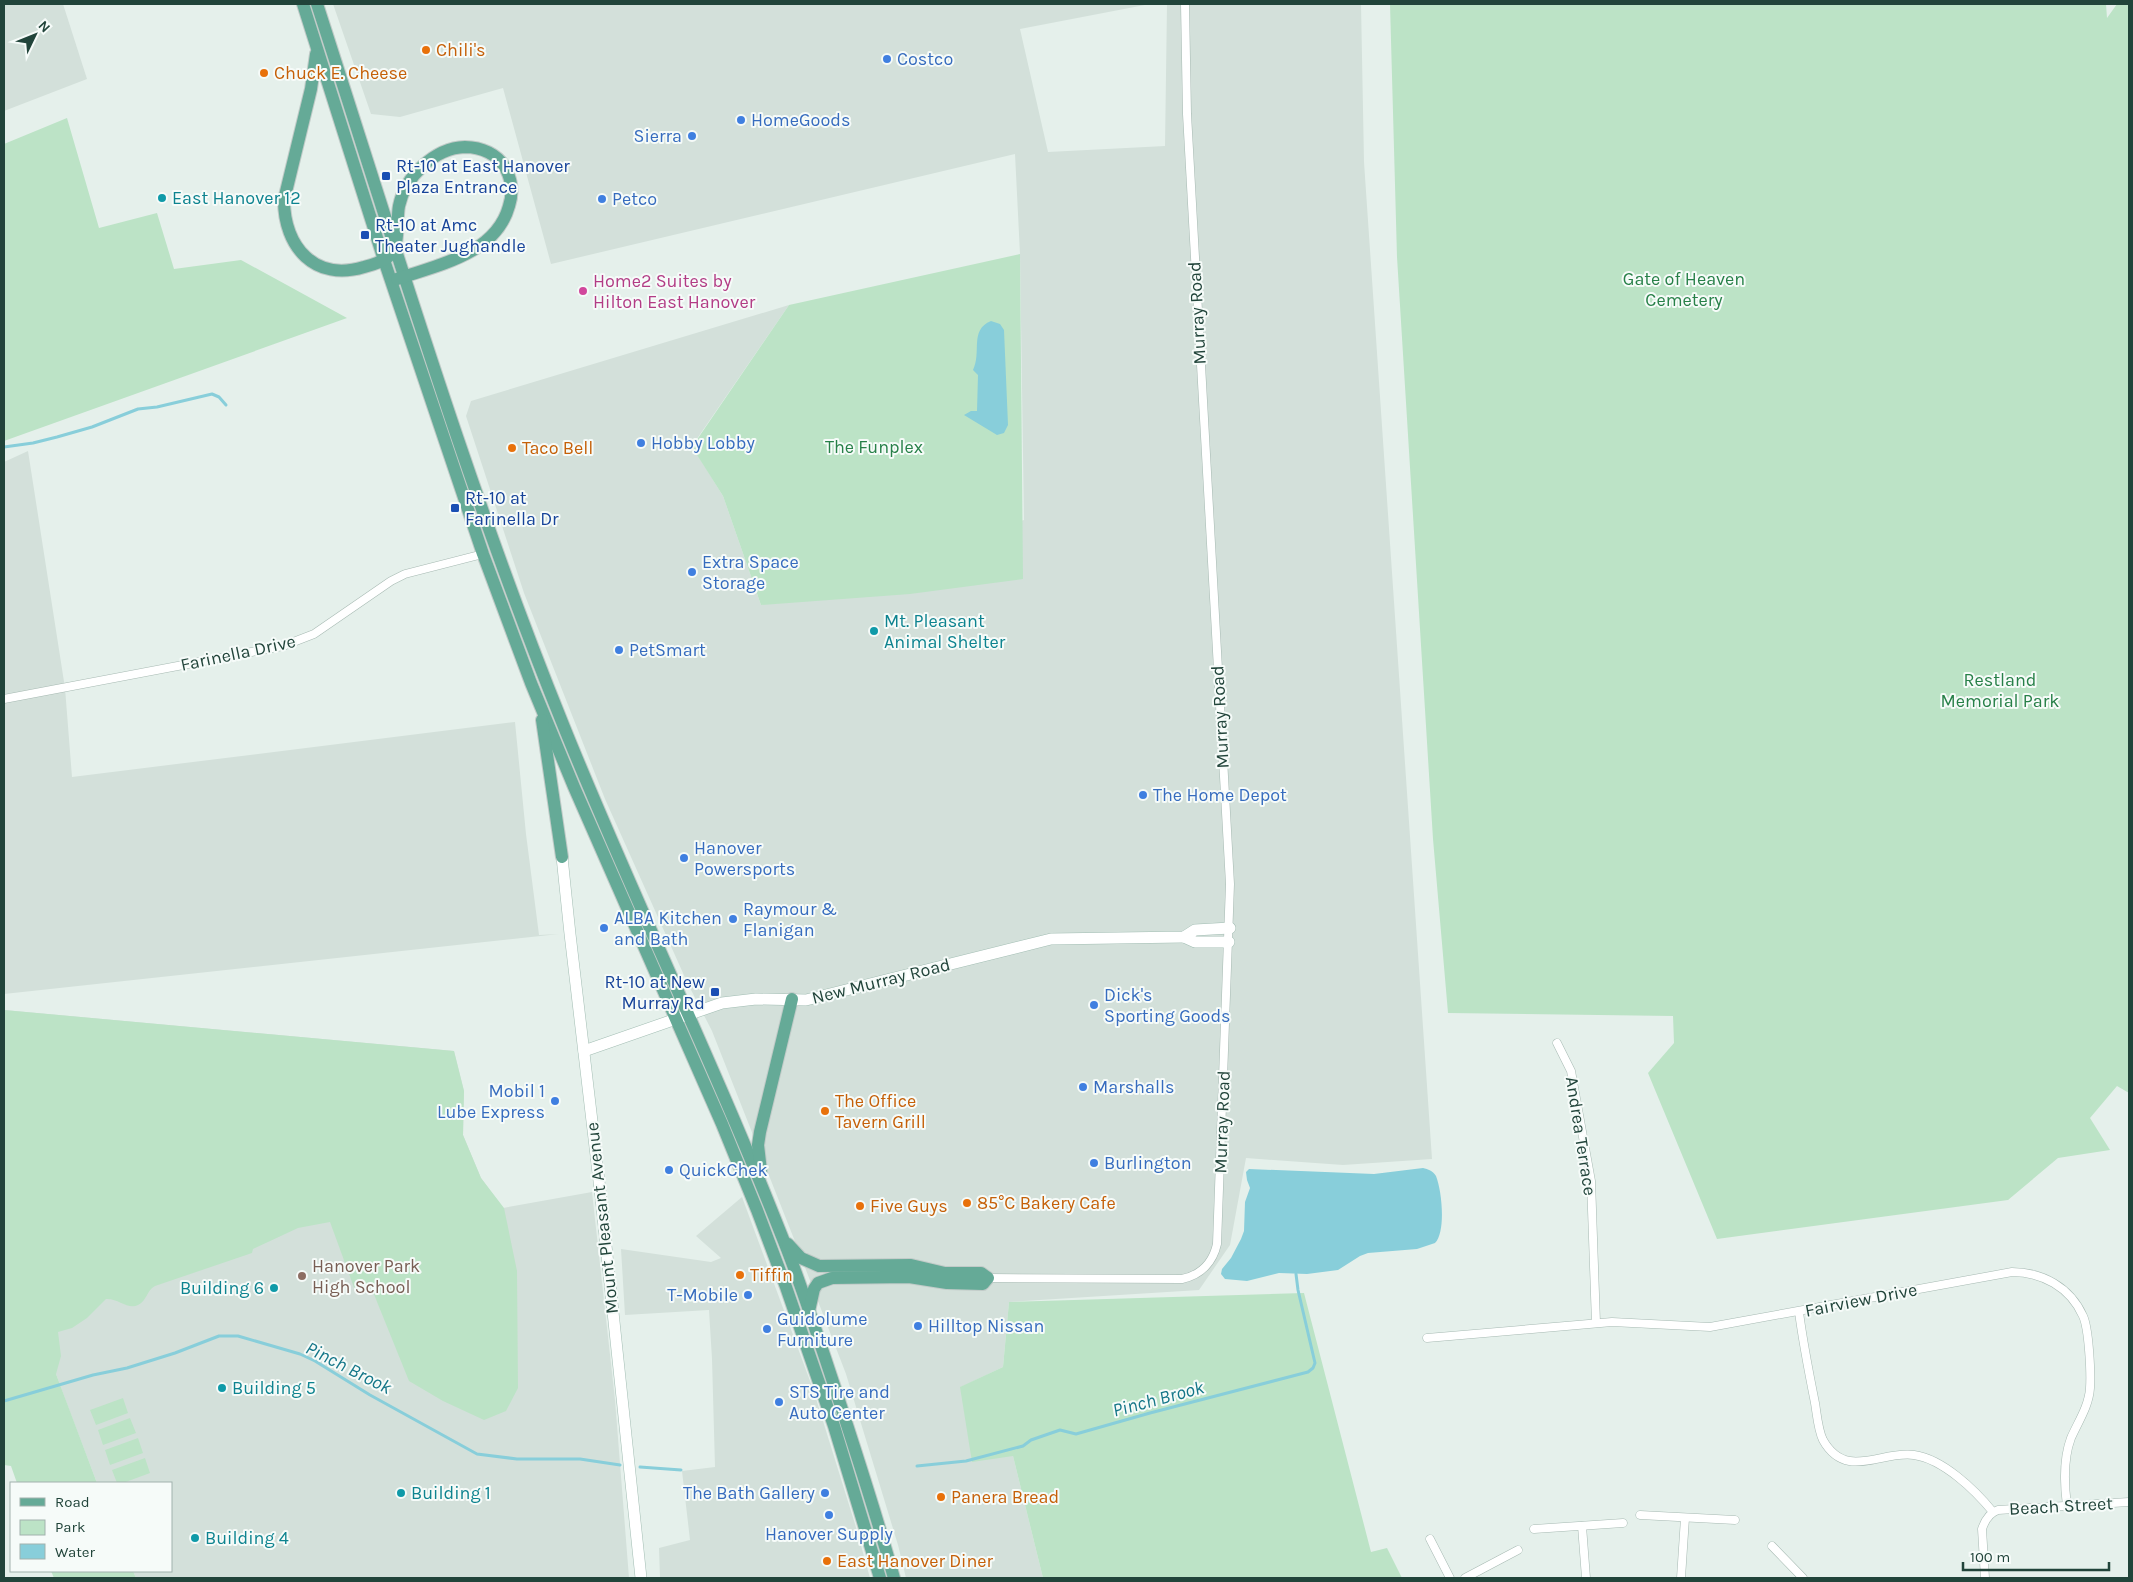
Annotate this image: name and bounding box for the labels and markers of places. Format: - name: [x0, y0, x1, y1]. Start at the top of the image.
- place label: Chili's: [436, 39, 486, 61]
- marker: Chili's: [420, 44, 432, 56]
- place label: Costco: [897, 48, 953, 70]
- marker: Costco: [881, 53, 893, 65]
- place label: Chuck E. Cheese: [274, 62, 407, 84]
- marker: Chuck E. Cheese: [258, 67, 270, 79]
- place label: HomeGoods: [751, 109, 850, 131]
- marker: HomeGoods: [735, 114, 747, 126]
- place label: Sierra: [634, 125, 682, 147]
- marker: Sierra: [686, 130, 698, 142]
- place label: Rt-10 at East Hanover Plaza Entrance: [396, 155, 570, 198]
- marker: Rt-10 at East Hanover Plaza Entrance: [380, 170, 392, 182]
- place label: East Hanover 12: [172, 187, 301, 209]
- place label: Petco: [612, 188, 657, 210]
- marker: East Hanover 12: [156, 192, 168, 204]
- marker: Petco: [596, 193, 608, 205]
- place label: Rt-10 at Amc Theater Jughandle: [375, 214, 526, 257]
- marker: Rt-10 at Amc Theater Jughandle: [359, 229, 371, 241]
- place label: Home2 Suites by Hilton East Hanover: [593, 270, 756, 313]
- marker: Home2 Suites by Hilton East Hanover: [577, 285, 589, 297]
- place label: Hobby Lobby: [651, 432, 755, 454]
- place label: Taco Bell: [522, 437, 593, 459]
- marker: Hobby Lobby: [635, 437, 647, 449]
- marker: Taco Bell: [506, 442, 518, 454]
- place label: Rt-10 at Farinella Dr: [465, 487, 559, 530]
- marker: Rt-10 at Farinella Dr: [449, 502, 461, 514]
- place label: Extra Space Storage: [702, 551, 799, 594]
- marker: Extra Space Storage: [686, 566, 698, 578]
- place label: Mt. Pleasant Animal Shelter: [884, 610, 1006, 653]
- marker: Mt. Pleasant Animal Shelter: [868, 625, 880, 637]
- place label: PetSmart: [629, 639, 706, 661]
- marker: PetSmart: [613, 644, 625, 656]
- place label: The Home Depot: [1153, 784, 1287, 806]
- marker: The Home Depot: [1137, 789, 1149, 801]
- place label: Hanover Powersports: [694, 837, 795, 880]
- marker: Hanover Powersports: [678, 852, 690, 864]
- place label: Raymour & Flanigan: [743, 898, 837, 941]
- place label: ALBA Kitchen and Bath: [614, 907, 722, 950]
- marker: Raymour & Flanigan: [727, 913, 739, 925]
- marker: ALBA Kitchen and Bath: [598, 922, 610, 934]
- place label: Rt-10 at New Murray Rd: [604, 971, 705, 1014]
- place label: Dick's Sporting Goods: [1104, 984, 1231, 1027]
- marker: Rt-10 at New Murray Rd: [709, 986, 721, 998]
- marker: Dick's Sporting Goods: [1088, 999, 1100, 1011]
- place label: Marshalls: [1093, 1076, 1174, 1098]
- place label: Mobil 1 Lube Express: [437, 1080, 545, 1123]
- marker: Marshalls: [1077, 1081, 1089, 1093]
- place label: The Office Tavern Grill: [835, 1090, 926, 1133]
- marker: Mobil 1 Lube Express: [549, 1095, 561, 1107]
- marker: The Office Tavern Grill: [819, 1105, 831, 1117]
- place label: Burlington: [1104, 1152, 1192, 1174]
- marker: Burlington: [1088, 1157, 1100, 1169]
- place label: QuickChek: [679, 1159, 768, 1181]
- marker: QuickChek: [663, 1164, 675, 1176]
- place label: 85°C Bakery Cafe: [977, 1192, 1116, 1214]
- place label: Five Guys: [870, 1195, 948, 1217]
- marker: 85°C Bakery Cafe: [961, 1197, 973, 1209]
- marker: Five Guys: [854, 1200, 866, 1212]
- place label: Hanover Park High School: [312, 1255, 420, 1298]
- place label: Tiffin: [750, 1264, 793, 1286]
- marker: Tiffin: [734, 1269, 746, 1281]
- marker: Hanover Park High School: [296, 1270, 308, 1282]
- place label: Building 6: [180, 1277, 264, 1299]
- marker: Building 6: [268, 1282, 280, 1294]
- place label: T-Mobile: [667, 1284, 738, 1306]
- marker: T-Mobile: [742, 1289, 754, 1301]
- place label: Guidolume Furniture: [777, 1308, 867, 1351]
- place label: Hilltop Nissan: [928, 1315, 1044, 1337]
- marker: Hilltop Nissan: [912, 1320, 924, 1332]
- marker: Guidolume Furniture: [761, 1323, 773, 1335]
- place label: Building 5: [232, 1377, 316, 1399]
- place label: STS Tire and Auto Center: [789, 1381, 890, 1424]
- marker: Building 5: [216, 1382, 228, 1394]
- marker: STS Tire and Auto Center: [773, 1396, 785, 1408]
- place label: Building 1: [411, 1482, 491, 1504]
- place label: The Bath Gallery: [683, 1482, 816, 1504]
- place label: Panera Bread: [951, 1486, 1059, 1508]
- marker: Building 1: [395, 1487, 407, 1499]
- marker: The Bath Gallery: [819, 1487, 831, 1499]
- marker: Panera Bread: [935, 1491, 947, 1503]
- marker: Hanover Supply: [823, 1509, 835, 1521]
- place label: Hanover Supply: [765, 1523, 894, 1545]
- place label: Building 4: [205, 1527, 289, 1549]
- marker: Building 4: [189, 1532, 201, 1544]
- place label: East Hanover Diner: [837, 1550, 994, 1572]
- marker: East Hanover Diner: [821, 1555, 833, 1567]

